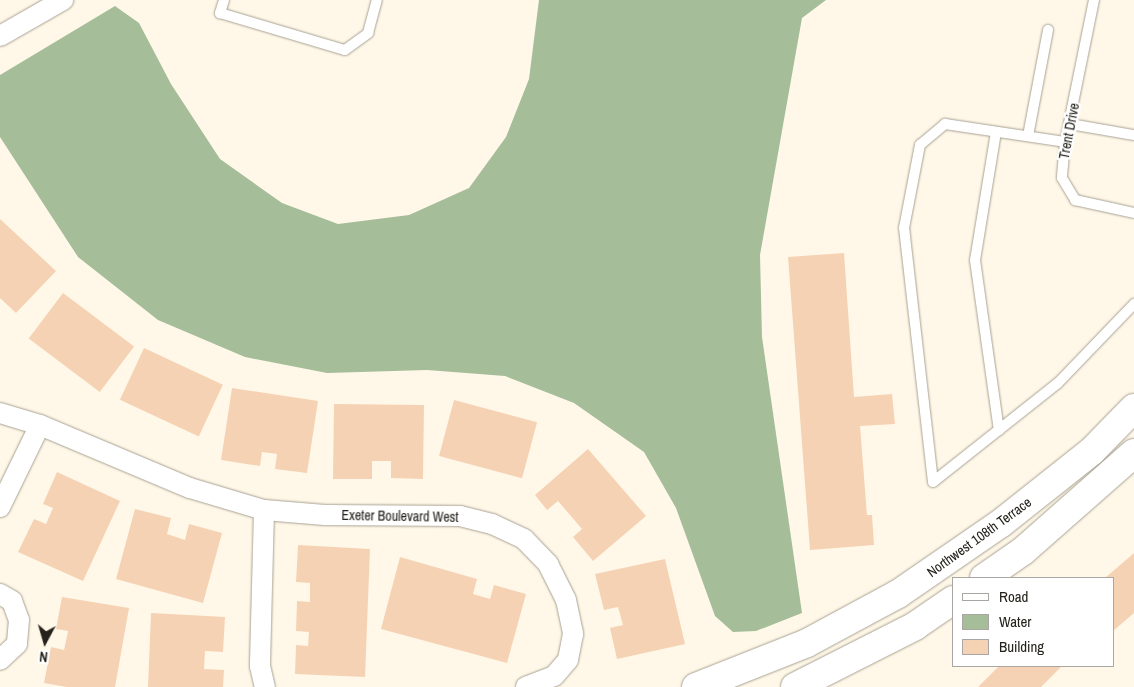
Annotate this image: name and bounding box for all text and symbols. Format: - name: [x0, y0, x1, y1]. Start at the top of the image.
- street label: Trent Drive: [1055, 101, 1083, 161]
- street label: Northwest 108th Terrace: [923, 493, 1035, 581]
- street label: Exeter Boulevard West: [341, 507, 459, 525]
- legend: [952, 577, 1114, 667]
- text: Road: [999, 586, 1028, 607]
- text: Water: [999, 611, 1031, 632]
- north arrow: [20, 617, 70, 667]
- text: Building: [999, 636, 1044, 657]
- text: N: [38, 648, 49, 666]

